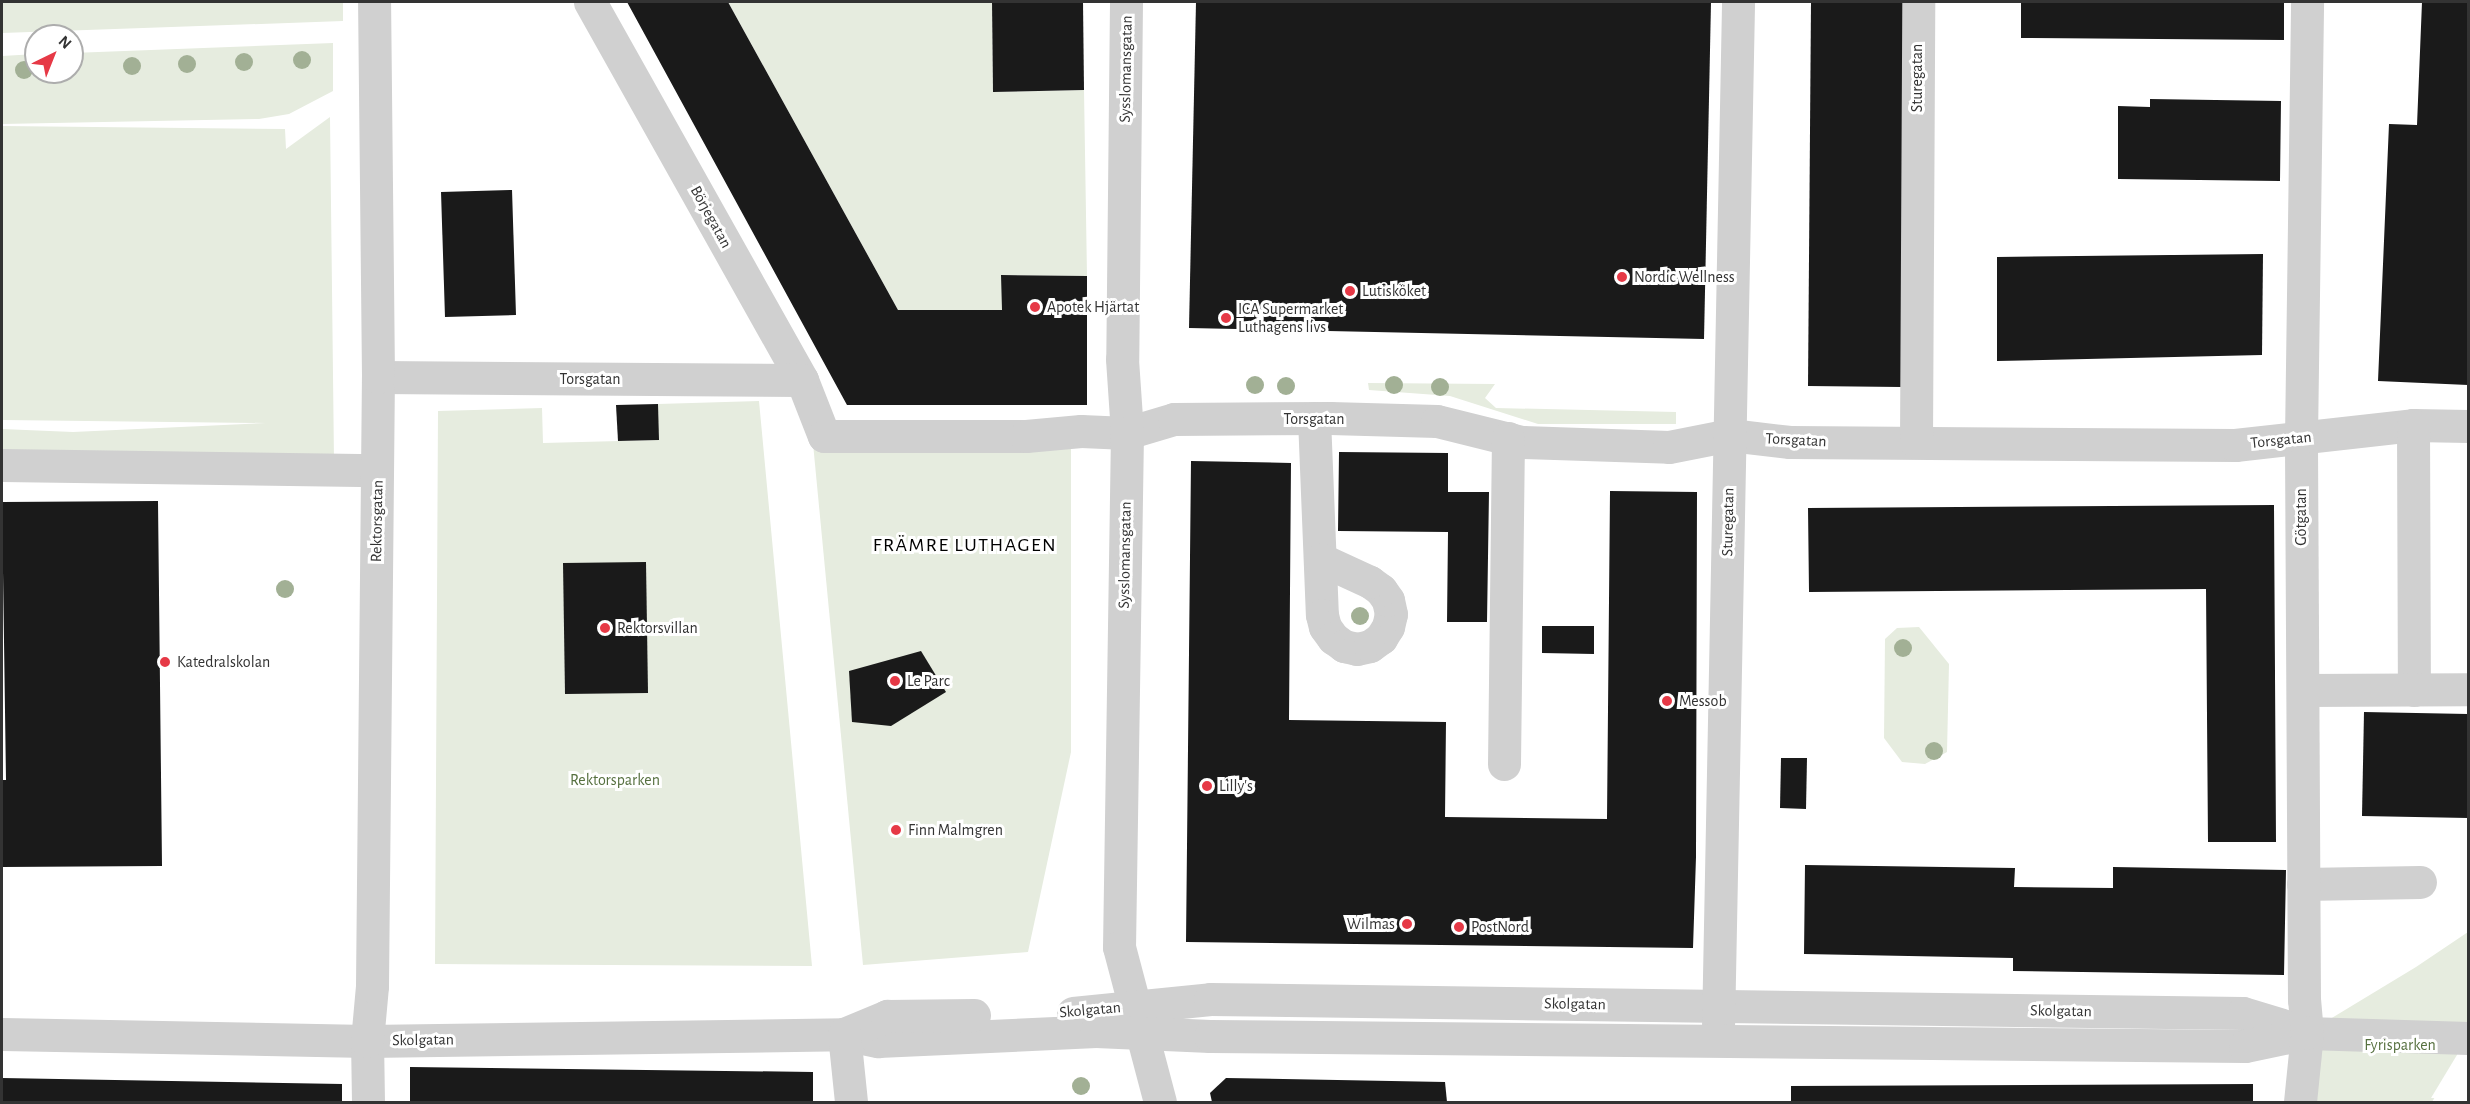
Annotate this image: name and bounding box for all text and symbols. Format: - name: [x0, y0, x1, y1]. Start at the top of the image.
- street label: Sysslomansgatan: [1115, 15, 1137, 123]
- north arrow: [24, 24, 84, 84]
- text: N: [55, 33, 74, 52]
- street label: Sturegatan: [1907, 44, 1927, 112]
- street label: Börjegatan: [686, 182, 736, 252]
- place label: Nordic Wellness: [1634, 267, 1735, 287]
- marker: Nordic Wellness: [1615, 270, 1629, 284]
- place label: Lutisköket: [1362, 281, 1426, 301]
- marker: Lutisköket: [1343, 284, 1357, 298]
- place label: Apotek Hjärtat: [1047, 297, 1139, 317]
- place label: ICA Supermarket Luthagens livs: [1238, 299, 1343, 337]
- marker: Apotek Hjärtat: [1028, 300, 1042, 314]
- marker: ICA Supermarket Luthagens livs: [1219, 311, 1233, 325]
- street label: Torsgatan: [559, 369, 621, 389]
- street label: Torsgatan: [1283, 409, 1345, 429]
- street label: Torsgatan: [2250, 427, 2312, 453]
- street label: Torsgatan: [1765, 429, 1827, 451]
- street label: Rektorsgatan: [367, 480, 387, 562]
- street label: Sturegatan: [1718, 488, 1738, 556]
- street label: Götgatan: [2291, 488, 2311, 546]
- street label: Sysslomansgatan: [1114, 501, 1136, 609]
- district label: FRÄMRE LUTHAGEN: [873, 533, 1057, 557]
- place label: Rektorsvillan: [617, 618, 698, 638]
- marker: Rektorsvillan: [598, 621, 612, 635]
- place label: Katedralskolan: [177, 652, 270, 672]
- marker: Katedralskolan: [158, 655, 172, 669]
- place label: Le Parc: [907, 671, 950, 691]
- marker: Le Parc: [888, 674, 902, 688]
- place label: Messob: [1679, 691, 1727, 711]
- marker: Messob: [1660, 694, 1674, 708]
- park label: Rektorsparken: [570, 770, 660, 790]
- place label: Lilly's: [1219, 776, 1253, 796]
- marker: Lilly's: [1200, 779, 1214, 793]
- place label: Finn Malmgren: [908, 820, 1003, 840]
- marker: Finn Malmgren: [889, 823, 903, 837]
- place label: Wilmas: [1347, 914, 1395, 934]
- marker: Wilmas: [1400, 917, 1414, 931]
- place label: PostNord: [1471, 917, 1529, 937]
- marker: PostNord: [1452, 920, 1466, 934]
- street label: Skolgatan: [1544, 994, 1606, 1014]
- street label: Skolgatan: [1058, 998, 1122, 1022]
- street label: Skolgatan: [2030, 1001, 2092, 1021]
- street label: Skolgatan: [392, 1030, 454, 1050]
- park label: Fyrisparken: [2364, 1035, 2436, 1055]

